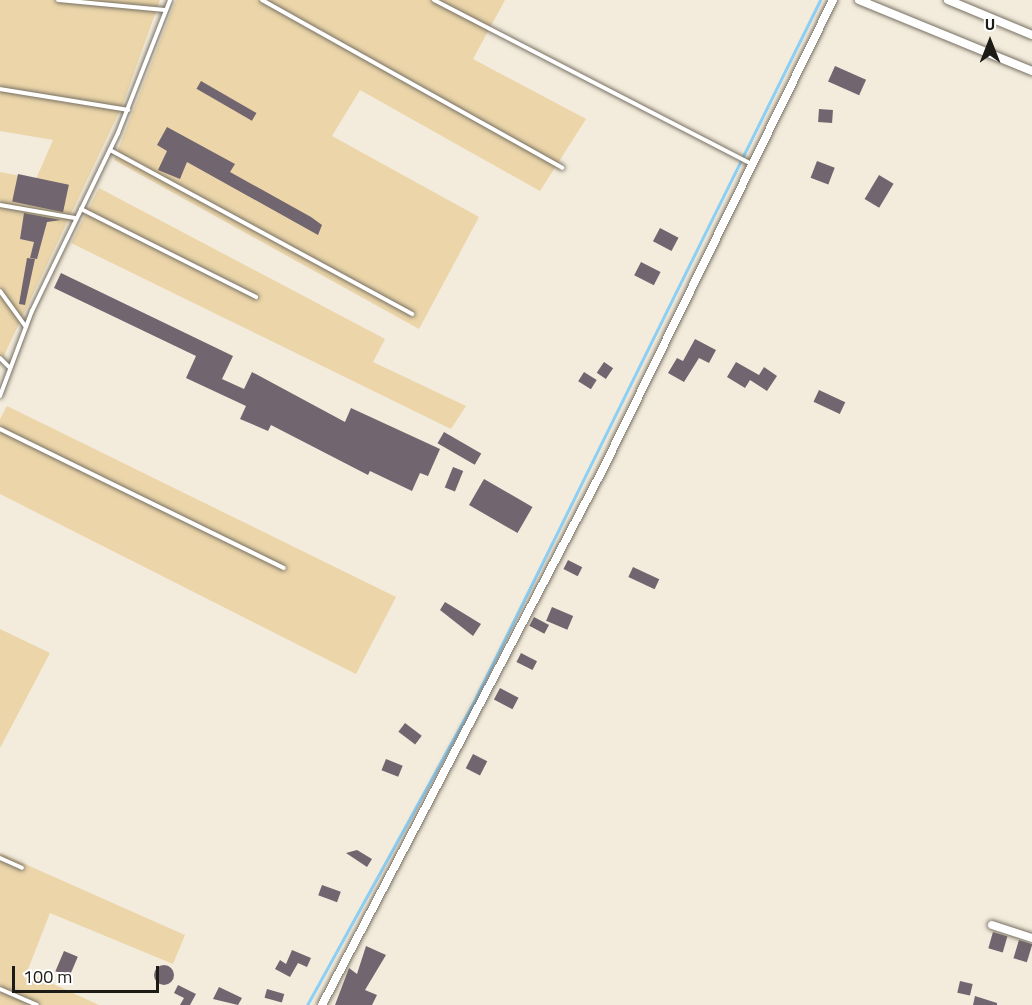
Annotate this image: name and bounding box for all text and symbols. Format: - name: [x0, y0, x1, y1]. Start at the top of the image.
- north arrow: [960, 12, 1020, 72]
- text: U: [985, 12, 995, 36]
- scale bar: [15, 954, 162, 992]
- text: 100 m: [23, 963, 72, 990]

